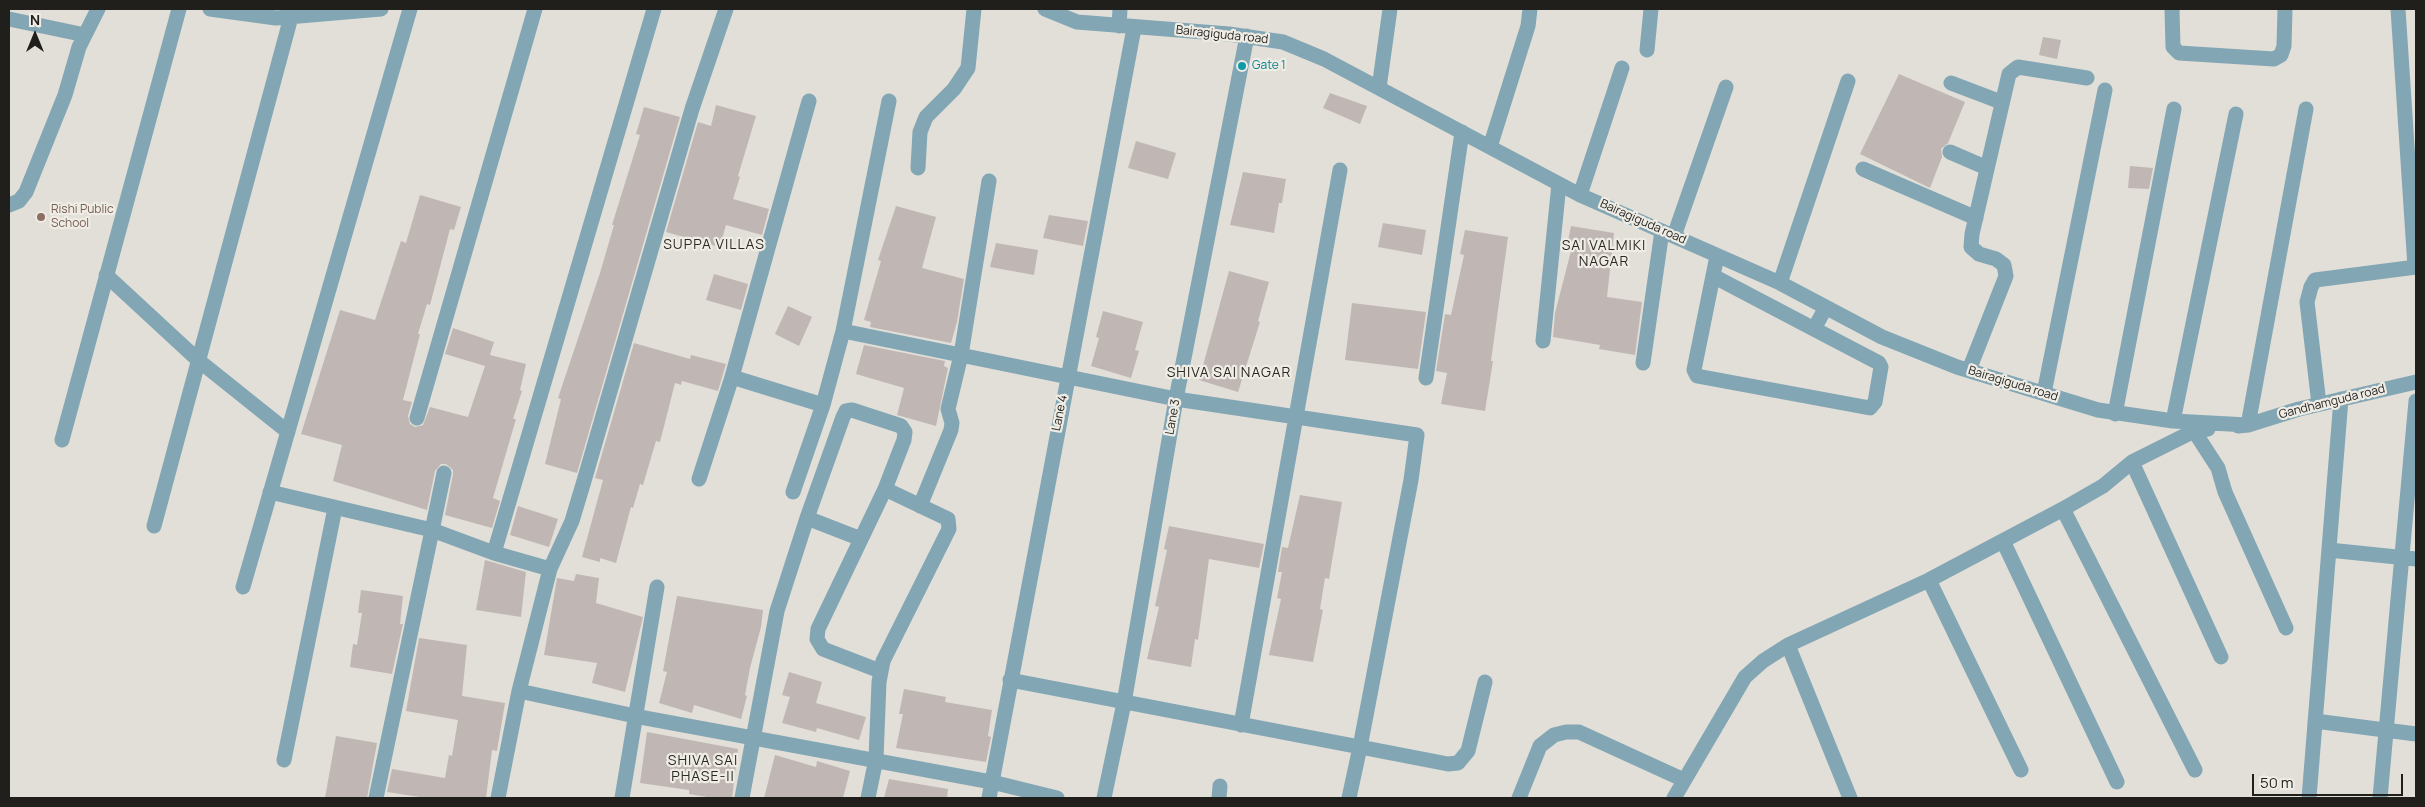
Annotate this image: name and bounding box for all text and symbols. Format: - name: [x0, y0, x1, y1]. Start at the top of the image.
- north arrow: [10, 10, 60, 60]
- text: N: [30, 10, 40, 29]
- street label: Bairagiguda road: [1175, 23, 1269, 47]
- place label: Gate 1: [1252, 59, 1286, 73]
- marker: Gate 1: [1236, 60, 1248, 72]
- street label: Bairagiguda road: [1598, 197, 1688, 247]
- place label: Rishi Public School: [51, 203, 114, 231]
- marker: Rishi Public School: [35, 211, 47, 223]
- district label: SUPPA VILLAS: [662, 237, 766, 253]
- district label: SAI VALMIKI NAGAR: [1560, 238, 1648, 270]
- street label: Bairagiguda road: [1966, 364, 2060, 404]
- district label: SHIVA SAI NAGAR: [1165, 365, 1293, 381]
- street label: Gandhamguda road: [2277, 382, 2387, 422]
- street label: Lane 4: [1049, 394, 1071, 432]
- street label: Lane 3: [1163, 398, 1183, 436]
- district label: SHIVA SAI PHASE-II: [667, 753, 739, 786]
- scale bar: [2255, 764, 2406, 796]
- text: 50 m: [2260, 772, 2294, 793]

